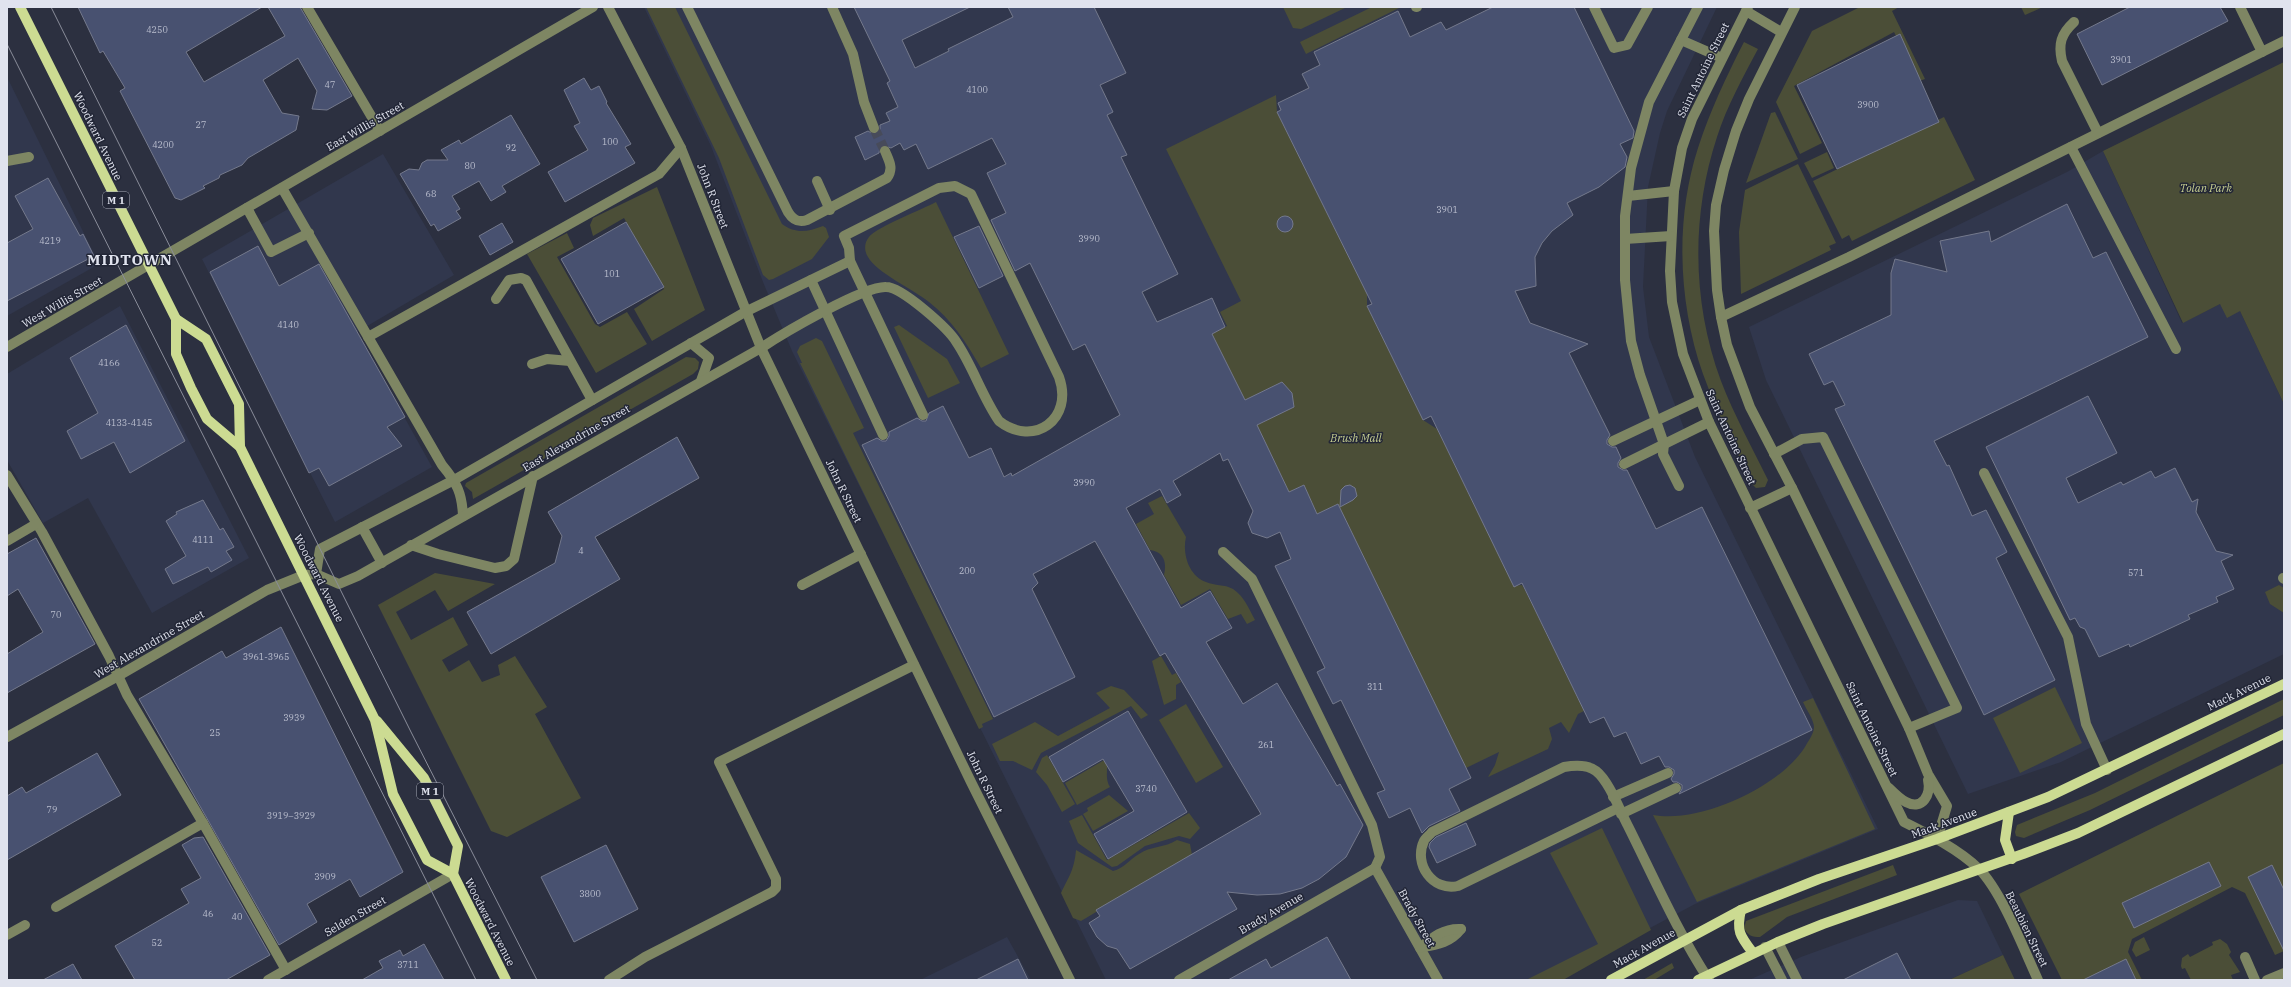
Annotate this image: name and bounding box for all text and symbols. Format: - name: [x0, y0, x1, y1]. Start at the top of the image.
- street label: Saint Antoine Street: [1674, 20, 1732, 120]
- house number: 4250: [146, 24, 168, 35]
- house number: 3901: [2110, 54, 2132, 65]
- house number: 47: [325, 79, 335, 90]
- house number: 4100: [966, 84, 988, 95]
- street label: Woodward Avenue: [71, 89, 126, 183]
- street label: East Willis Street: [324, 98, 407, 154]
- house number: 3900: [1857, 99, 1879, 110]
- house number: 27: [196, 119, 206, 130]
- house number: 100: [602, 136, 618, 147]
- house number: 4200: [152, 139, 174, 150]
- house number: 92: [506, 142, 516, 153]
- house number: 80: [465, 160, 475, 171]
- street label: John R Street: [694, 162, 732, 231]
- park label: Tolan Park: [2180, 181, 2232, 195]
- house number: 68: [426, 188, 436, 199]
- road number: M 1: [103, 192, 129, 208]
- house number: 3901: [1436, 204, 1458, 215]
- house number: 3990: [1078, 233, 1100, 244]
- house number: 4219: [39, 235, 61, 246]
- district label: MIDTOWN: [87, 250, 173, 269]
- house number: 101: [604, 268, 620, 279]
- street label: West Willis Street: [19, 273, 105, 331]
- house number: 4140: [277, 319, 299, 330]
- house number: 4166: [98, 357, 120, 368]
- street label: Saint Antoine Street: [1703, 387, 1759, 487]
- street label: East Alexandrine Street: [520, 401, 632, 475]
- house number: 4133-4145: [106, 417, 152, 428]
- park label: Brush Mall: [1329, 431, 1383, 445]
- street label: John R Street: [823, 457, 865, 525]
- house number: 3990: [1073, 477, 1095, 488]
- street label: Woodward Avenue: [291, 532, 347, 624]
- house number: 4111: [192, 534, 214, 545]
- house number: 4: [578, 545, 584, 556]
- house number: 200: [959, 565, 975, 576]
- house number: 571: [2128, 567, 2144, 578]
- street label: West Alexandrine Street: [91, 607, 207, 681]
- house number: 70: [51, 609, 61, 620]
- house number: 3961-3965: [243, 651, 289, 662]
- street label: Mack Avenue: [2205, 671, 2273, 713]
- street label: Saint Antoine Street: [1843, 679, 1901, 779]
- house number: 311: [1367, 681, 1383, 692]
- house number: 3939: [283, 712, 305, 723]
- house number: 25: [210, 727, 220, 738]
- house number: 261: [1258, 739, 1274, 750]
- street label: John R Street: [964, 748, 1006, 816]
- road number: M 1: [417, 783, 443, 799]
- house number: 3740: [1135, 783, 1157, 794]
- house number: 79: [47, 804, 57, 815]
- street label: Mack Avenue: [1909, 805, 1979, 841]
- house number: 3919–3929: [267, 810, 315, 821]
- house number: 3909: [314, 871, 336, 882]
- street label: Woodward Avenue: [462, 876, 518, 968]
- street label: Brady Street: [1395, 887, 1439, 950]
- house number: 3800: [579, 888, 601, 899]
- street label: Brady Avenue: [1236, 889, 1306, 937]
- street label: Beaubien Street: [2003, 889, 2051, 969]
- street label: Selden Street: [322, 893, 388, 939]
- house number: 46: [203, 908, 213, 919]
- house number: 40: [232, 911, 242, 922]
- street label: Mack Avenue: [1610, 925, 1678, 971]
- house number: 52: [152, 937, 162, 948]
- house number: 3711: [397, 959, 419, 970]

